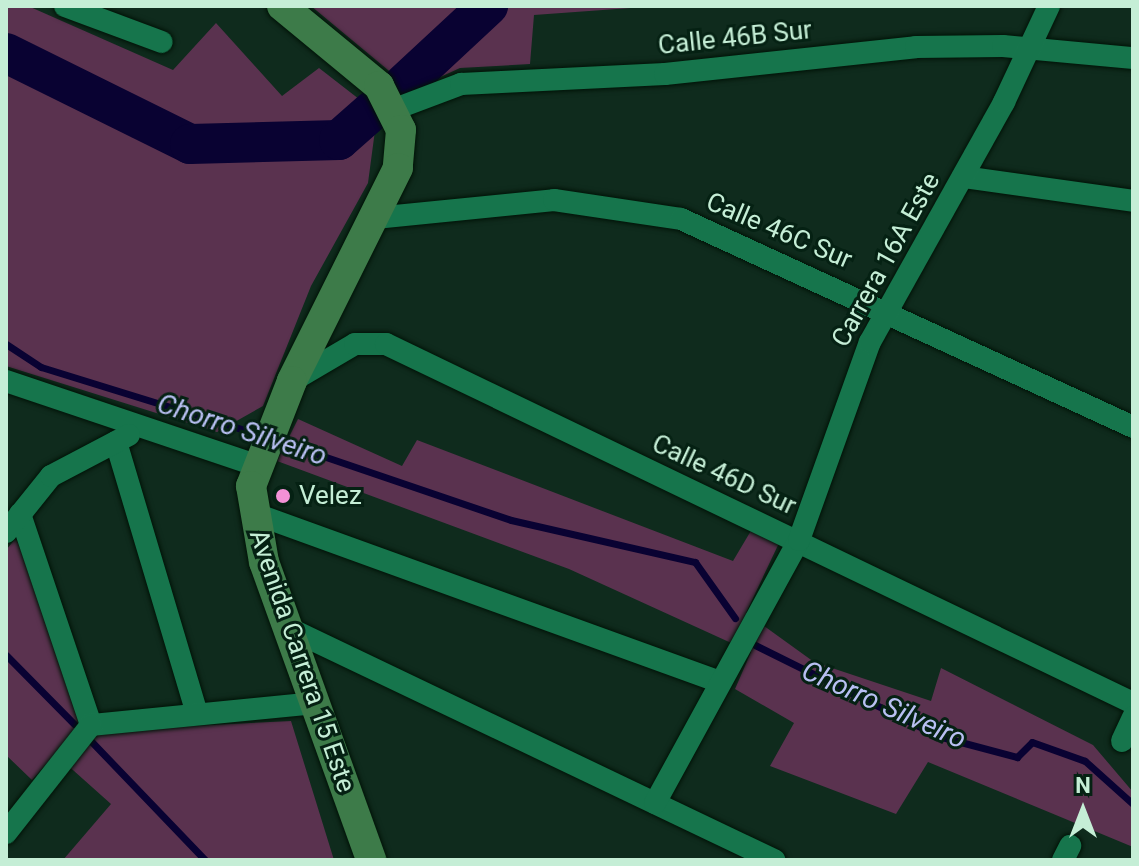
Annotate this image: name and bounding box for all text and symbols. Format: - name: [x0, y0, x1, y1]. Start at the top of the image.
- street label: Calle 46B Sur: [657, 14, 813, 62]
- street label: Carrera 16A Este: [825, 167, 947, 353]
- street label: Calle 46C Sur: [702, 186, 856, 276]
- water label: Chorro Silveiro: [153, 387, 331, 473]
- street label: Calle 46D Sur: [647, 428, 801, 522]
- place label: Velez: [299, 480, 362, 512]
- marker: Velez: [274, 487, 292, 505]
- street label: Avenida Carrera 15 Este: [242, 526, 362, 796]
- water label: Chorro Silveiro: [797, 654, 971, 756]
- north arrow: [1043, 770, 1123, 850]
- text: N: [1075, 773, 1091, 798]

